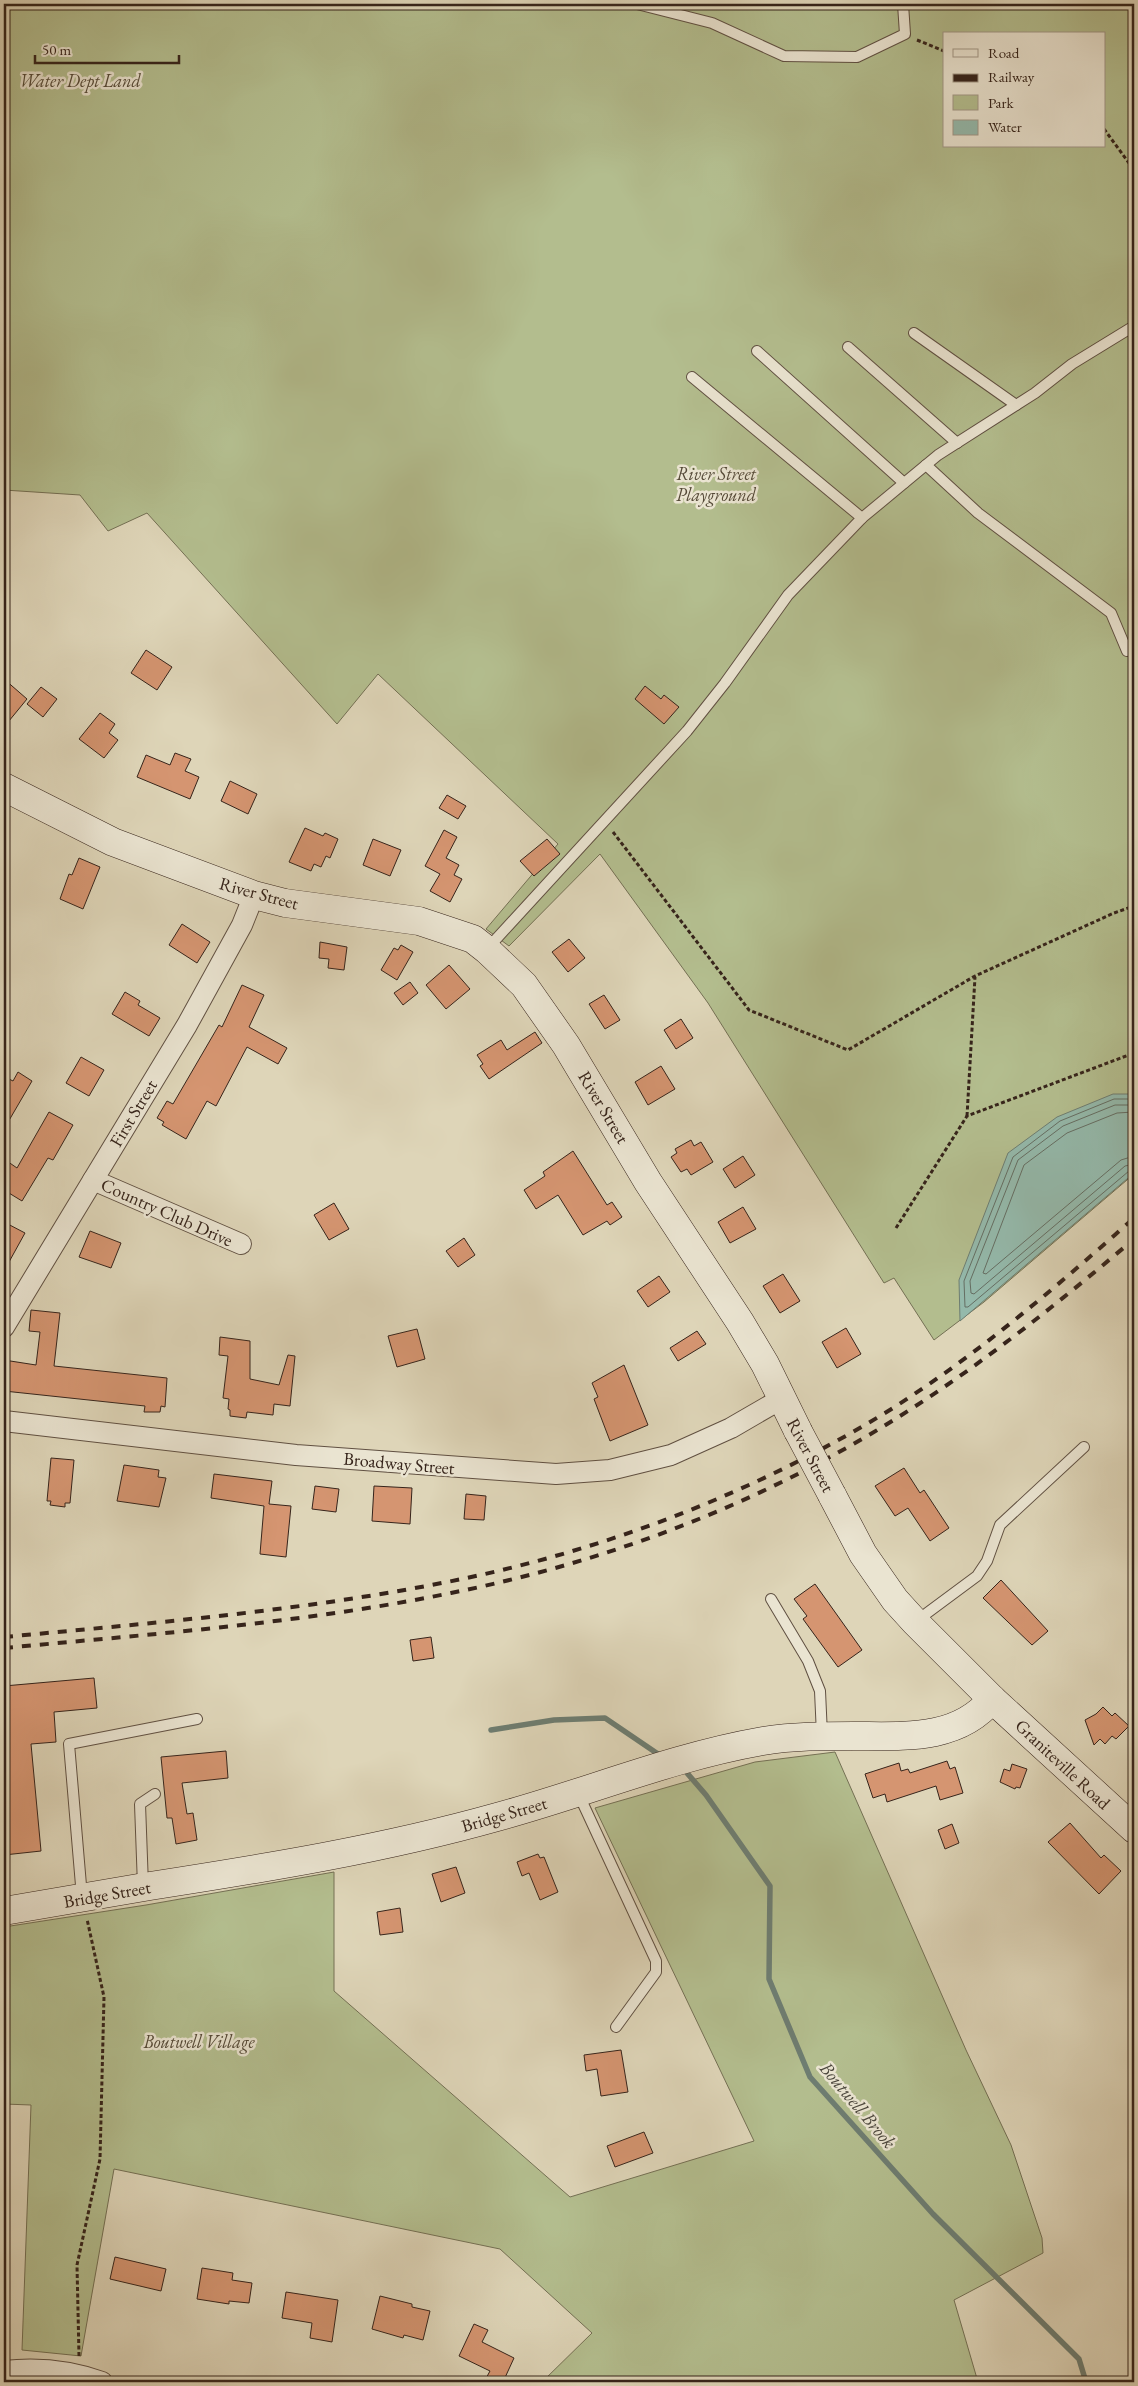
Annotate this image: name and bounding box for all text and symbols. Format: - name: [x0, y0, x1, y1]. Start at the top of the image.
- scale bar: [35, 32, 179, 64]
- legend: [943, 32, 1106, 148]
- text: 50 m: [42, 40, 71, 59]
- text: Road: [988, 43, 1020, 62]
- text: Railway: [988, 67, 1035, 86]
- park label: Water Dept Land: [19, 69, 141, 93]
- text: Park: [988, 93, 1015, 112]
- text: Water: [988, 117, 1022, 136]
- park label: River Street Playground: [676, 462, 757, 507]
- street label: River Street: [217, 871, 301, 915]
- street label: River Street: [573, 1066, 635, 1148]
- street label: First Street: [104, 1075, 162, 1151]
- street label: Country Club Drive: [98, 1173, 236, 1251]
- street label: River Street: [782, 1414, 840, 1496]
- street label: Broadway Street: [342, 1447, 456, 1479]
- street label: Graniteville Road: [1010, 1714, 1116, 1815]
- street label: Bridge Street: [458, 1791, 550, 1837]
- street label: Bridge Street: [62, 1875, 153, 1913]
- park label: Boutwell Village: [142, 2030, 255, 2054]
- water label: Boutwell Brook: [814, 2055, 902, 2154]

